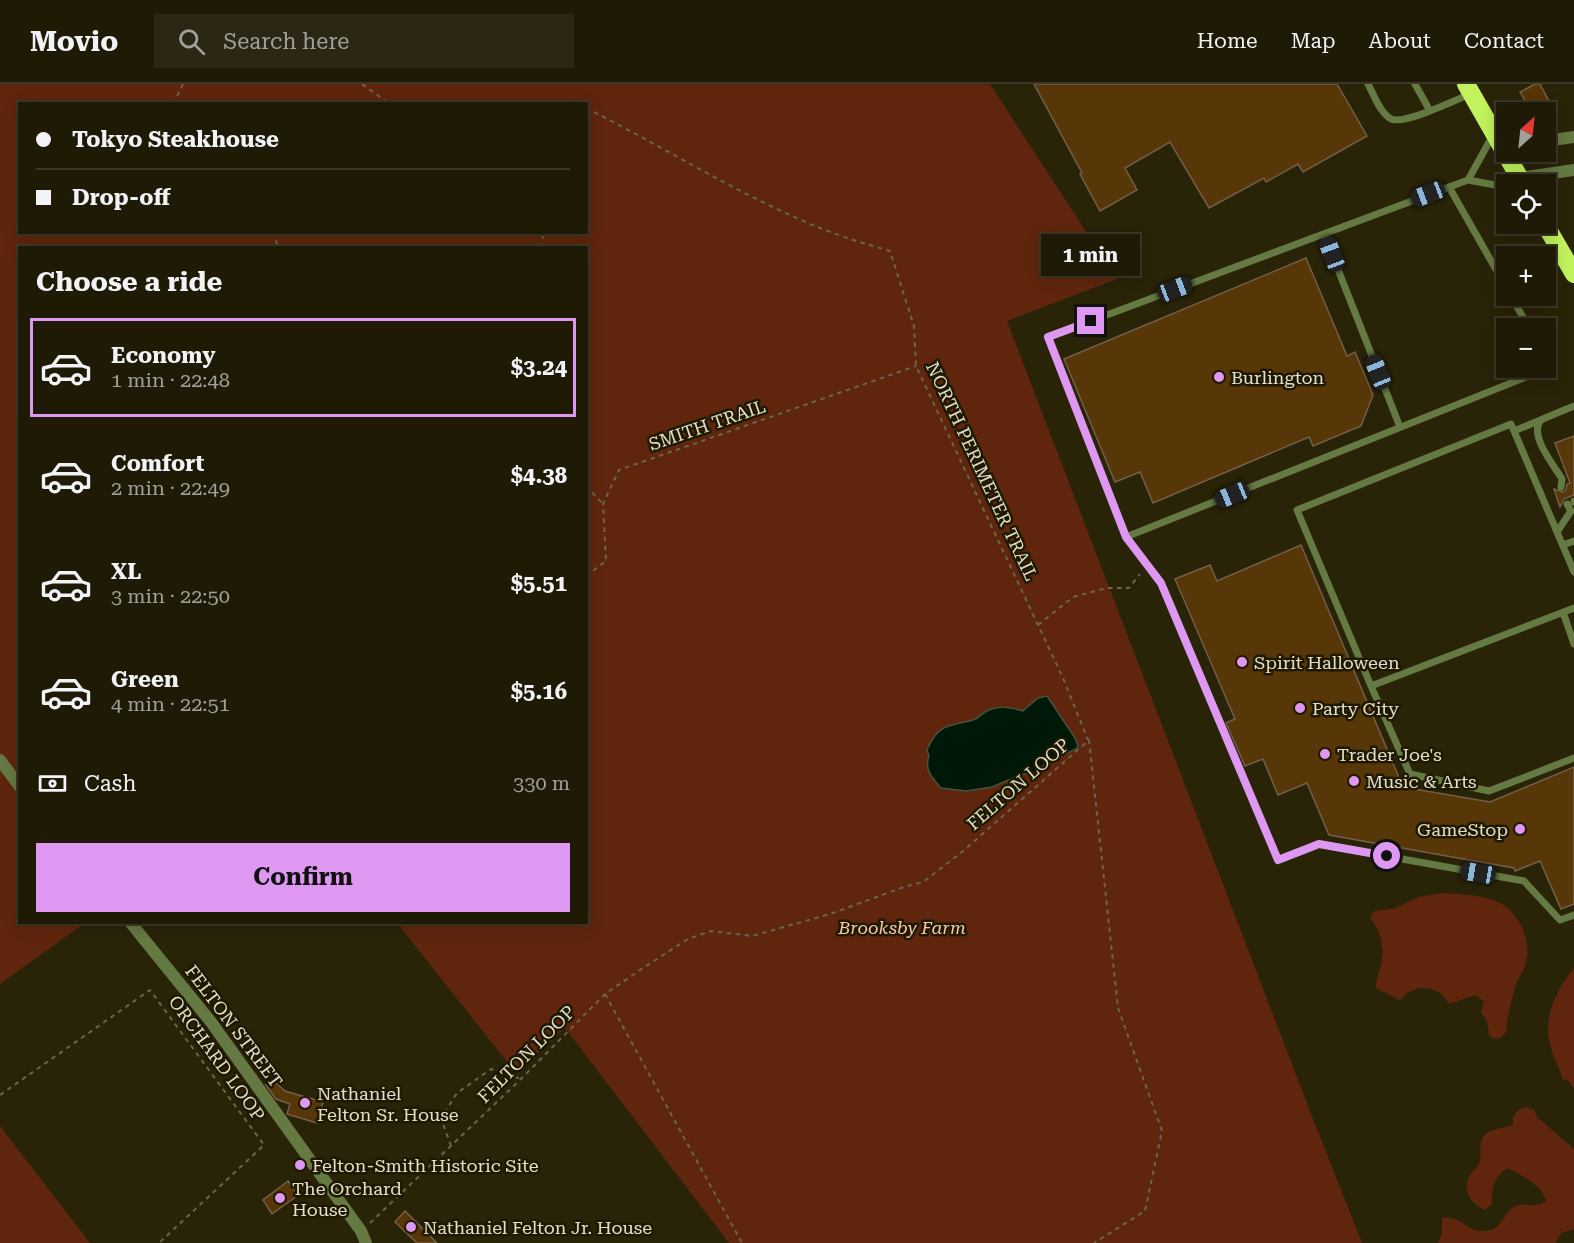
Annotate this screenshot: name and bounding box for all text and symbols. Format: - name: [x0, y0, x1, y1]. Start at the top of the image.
- search box: [154, 14, 574, 68]
- text: Movio: [30, 25, 118, 58]
- icon: search: [175, 25, 208, 58]
- text: Search here: [223, 29, 349, 54]
- text: Home: [1197, 29, 1258, 53]
- text: Map: [1291, 29, 1336, 53]
- text: About: [1369, 29, 1431, 53]
- text: Contact: [1464, 29, 1544, 53]
- north arrow: [1496, 102, 1556, 162]
- map controls: [1496, 102, 1556, 378]
- text: Tokyo Steakhouse: [72, 127, 279, 152]
- button: locate: [1496, 174, 1556, 234]
- car: [1408, 179, 1448, 209]
- text: Drop-off: [72, 185, 170, 210]
- callout: 1 min: [1042, 234, 1140, 276]
- car: [1317, 234, 1347, 274]
- text: 1 min: [1063, 243, 1118, 267]
- button: +: [1496, 246, 1556, 306]
- text: Choose a ride: [36, 266, 222, 298]
- car: [1155, 274, 1195, 304]
- route end: [1077, 307, 1104, 334]
- button: −: [1496, 318, 1556, 378]
- icon: car: [39, 341, 93, 395]
- text: Economy: [111, 343, 215, 368]
- car: [1363, 352, 1393, 392]
- text: $3.24: [511, 355, 567, 380]
- street label: NORTH PERIMETER TRAIL: [922, 358, 1042, 584]
- place label: Burlington: [1231, 367, 1324, 388]
- text: 1 min · 22:48: [111, 368, 230, 392]
- marker: Burlington: [1212, 370, 1226, 384]
- street label: SMITH TRAIL: [646, 395, 768, 455]
- icon: car: [39, 449, 93, 503]
- text: Comfort: [111, 451, 204, 476]
- text: $4.38: [511, 463, 567, 488]
- text: 2 min · 22:49: [111, 476, 230, 500]
- car: [1212, 480, 1252, 510]
- icon: car: [39, 557, 93, 611]
- text: XL: [111, 559, 141, 584]
- text: $5.51: [511, 571, 567, 596]
- text: 3 min · 22:50: [111, 584, 230, 608]
- place label: Spirit Halloween: [1254, 652, 1400, 673]
- marker: Spirit Halloween: [1235, 655, 1249, 669]
- icon: car: [39, 665, 93, 719]
- text: Green: [111, 667, 179, 692]
- text: $5.16: [511, 679, 567, 704]
- text: 4 min · 22:51: [111, 692, 230, 716]
- place label: Party City: [1312, 698, 1399, 719]
- marker: Party City: [1293, 701, 1307, 715]
- street label: FELTON LOOP: [963, 734, 1073, 834]
- place label: Trader Joe's: [1337, 744, 1442, 765]
- marker: Trader Joe's: [1318, 747, 1332, 761]
- icon: cash: [36, 767, 69, 800]
- text: Cash: [84, 771, 136, 796]
- text: 330 m: [513, 771, 570, 795]
- place label: Music & Arts: [1366, 771, 1477, 792]
- marker: Music & Arts: [1347, 774, 1361, 788]
- place label: GameStop: [1417, 819, 1508, 840]
- marker: GameStop: [1513, 822, 1527, 836]
- route start: [1373, 842, 1400, 869]
- button: Confirm: [36, 843, 570, 912]
- car: [1459, 861, 1497, 885]
- park label: Brooksby Farm: [837, 917, 966, 938]
- street label: FELTON STREET: [181, 961, 287, 1091]
- street label: ORCHARD LOOP: [165, 991, 269, 1125]
- street label: FELTON LOOP: [473, 1001, 579, 1107]
- place label: Nathaniel Felton Sr. House: [317, 1083, 459, 1125]
- marker: Nathaniel Felton Sr. House: [298, 1096, 312, 1110]
- place label: Felton-Smith Historic Site: [312, 1155, 539, 1176]
- marker: Felton-Smith Historic Site: [293, 1158, 307, 1172]
- place label: The Orchard House: [292, 1178, 402, 1220]
- marker: The Orchard House: [273, 1191, 287, 1205]
- place label: Nathaniel Felton Jr. House: [423, 1217, 652, 1238]
- marker: Nathaniel Felton Jr. House: [404, 1220, 418, 1234]

